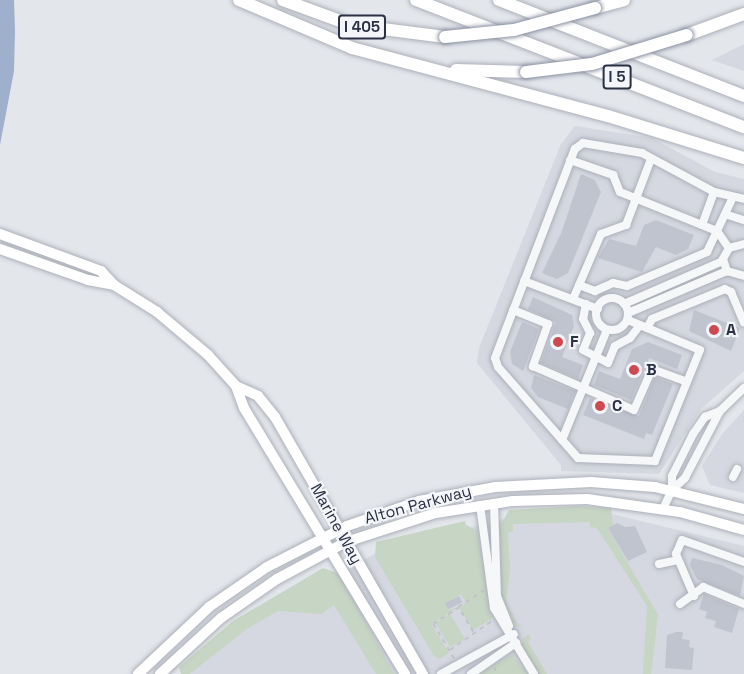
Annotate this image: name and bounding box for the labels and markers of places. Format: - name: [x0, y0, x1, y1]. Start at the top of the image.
- place label: A: [726, 320, 736, 340]
- marker: A: [707, 323, 721, 337]
- place label: F: [570, 332, 579, 352]
- marker: F: [551, 335, 565, 349]
- place label: B: [646, 360, 657, 380]
- marker: B: [627, 363, 641, 377]
- place label: C: [612, 396, 622, 416]
- marker: C: [593, 399, 607, 413]

